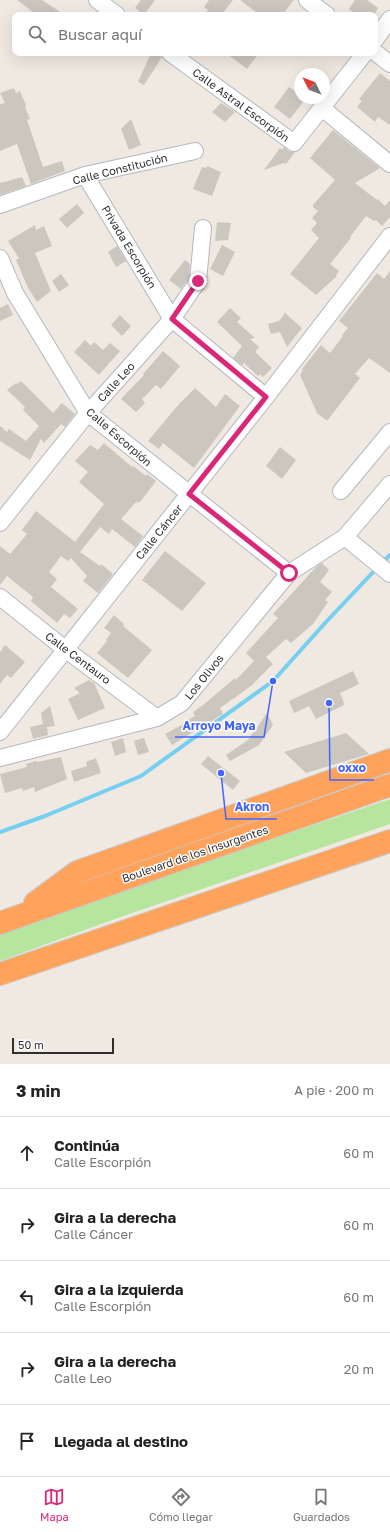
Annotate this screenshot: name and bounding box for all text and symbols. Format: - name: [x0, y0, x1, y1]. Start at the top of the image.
- search box: [12, 12, 378, 56]
- icon: search: [26, 23, 48, 45]
- text: Buscar aquí: [58, 25, 142, 43]
- street label: Calle Astral Escorpión: [190, 65, 292, 144]
- north arrow: [294, 68, 330, 104]
- street label: Calle Constitución: [71, 150, 169, 187]
- street label: Privada Escorpión: [99, 203, 159, 291]
- route end: [189, 272, 207, 290]
- street label: Calle Leo: [94, 359, 137, 404]
- street label: Calle Escorpión: [84, 405, 155, 469]
- street label: Calle Cáncer: [133, 501, 185, 562]
- route start: [280, 564, 298, 582]
- street label: Calle Centauro: [43, 629, 114, 687]
- street label: Los Olivos: [181, 651, 226, 702]
- callout: Arroyo Maya: [175, 713, 264, 737]
- text: Arroyo Maya: [182, 718, 256, 733]
- callout: oxxo: [330, 756, 374, 780]
- text: oxxo: [338, 760, 366, 775]
- callout: Akron: [226, 795, 277, 819]
- text: Akron: [235, 799, 269, 814]
- street label: Boulevard de los Insurgentes: [120, 822, 270, 885]
- scale bar: [12, 1036, 114, 1055]
- text: 50 m: [18, 1038, 44, 1051]
- text: 3 min: [16, 1080, 60, 1101]
- text: A pie · 200 m: [294, 1082, 374, 1098]
- text: Continúa: [54, 1136, 120, 1154]
- icon: ahead: [16, 1142, 38, 1164]
- text: 60 m: [343, 1145, 374, 1161]
- text: Calle Escorpión: [54, 1154, 151, 1170]
- text: Gira a la derecha: [54, 1208, 176, 1226]
- icon: right: [16, 1214, 38, 1236]
- text: 60 m: [343, 1217, 374, 1233]
- text: Calle Cáncer: [54, 1226, 133, 1242]
- text: Gira a la izquierda: [54, 1280, 184, 1298]
- icon: left: [16, 1286, 38, 1308]
- text: 60 m: [343, 1289, 374, 1305]
- text: Calle Escorpión: [54, 1298, 151, 1314]
- text: Gira a la derecha: [54, 1352, 176, 1370]
- icon: right: [16, 1358, 38, 1380]
- text: 20 m: [344, 1361, 374, 1377]
- text: Calle Leo: [54, 1370, 112, 1386]
- icon: arrive: [16, 1430, 38, 1452]
- text: Llegada al destino: [54, 1432, 188, 1450]
- tab: Mapa: [40, 1486, 69, 1523]
- tab: Cómo llegar: [149, 1486, 213, 1523]
- tab: Guardados: [293, 1486, 350, 1523]

